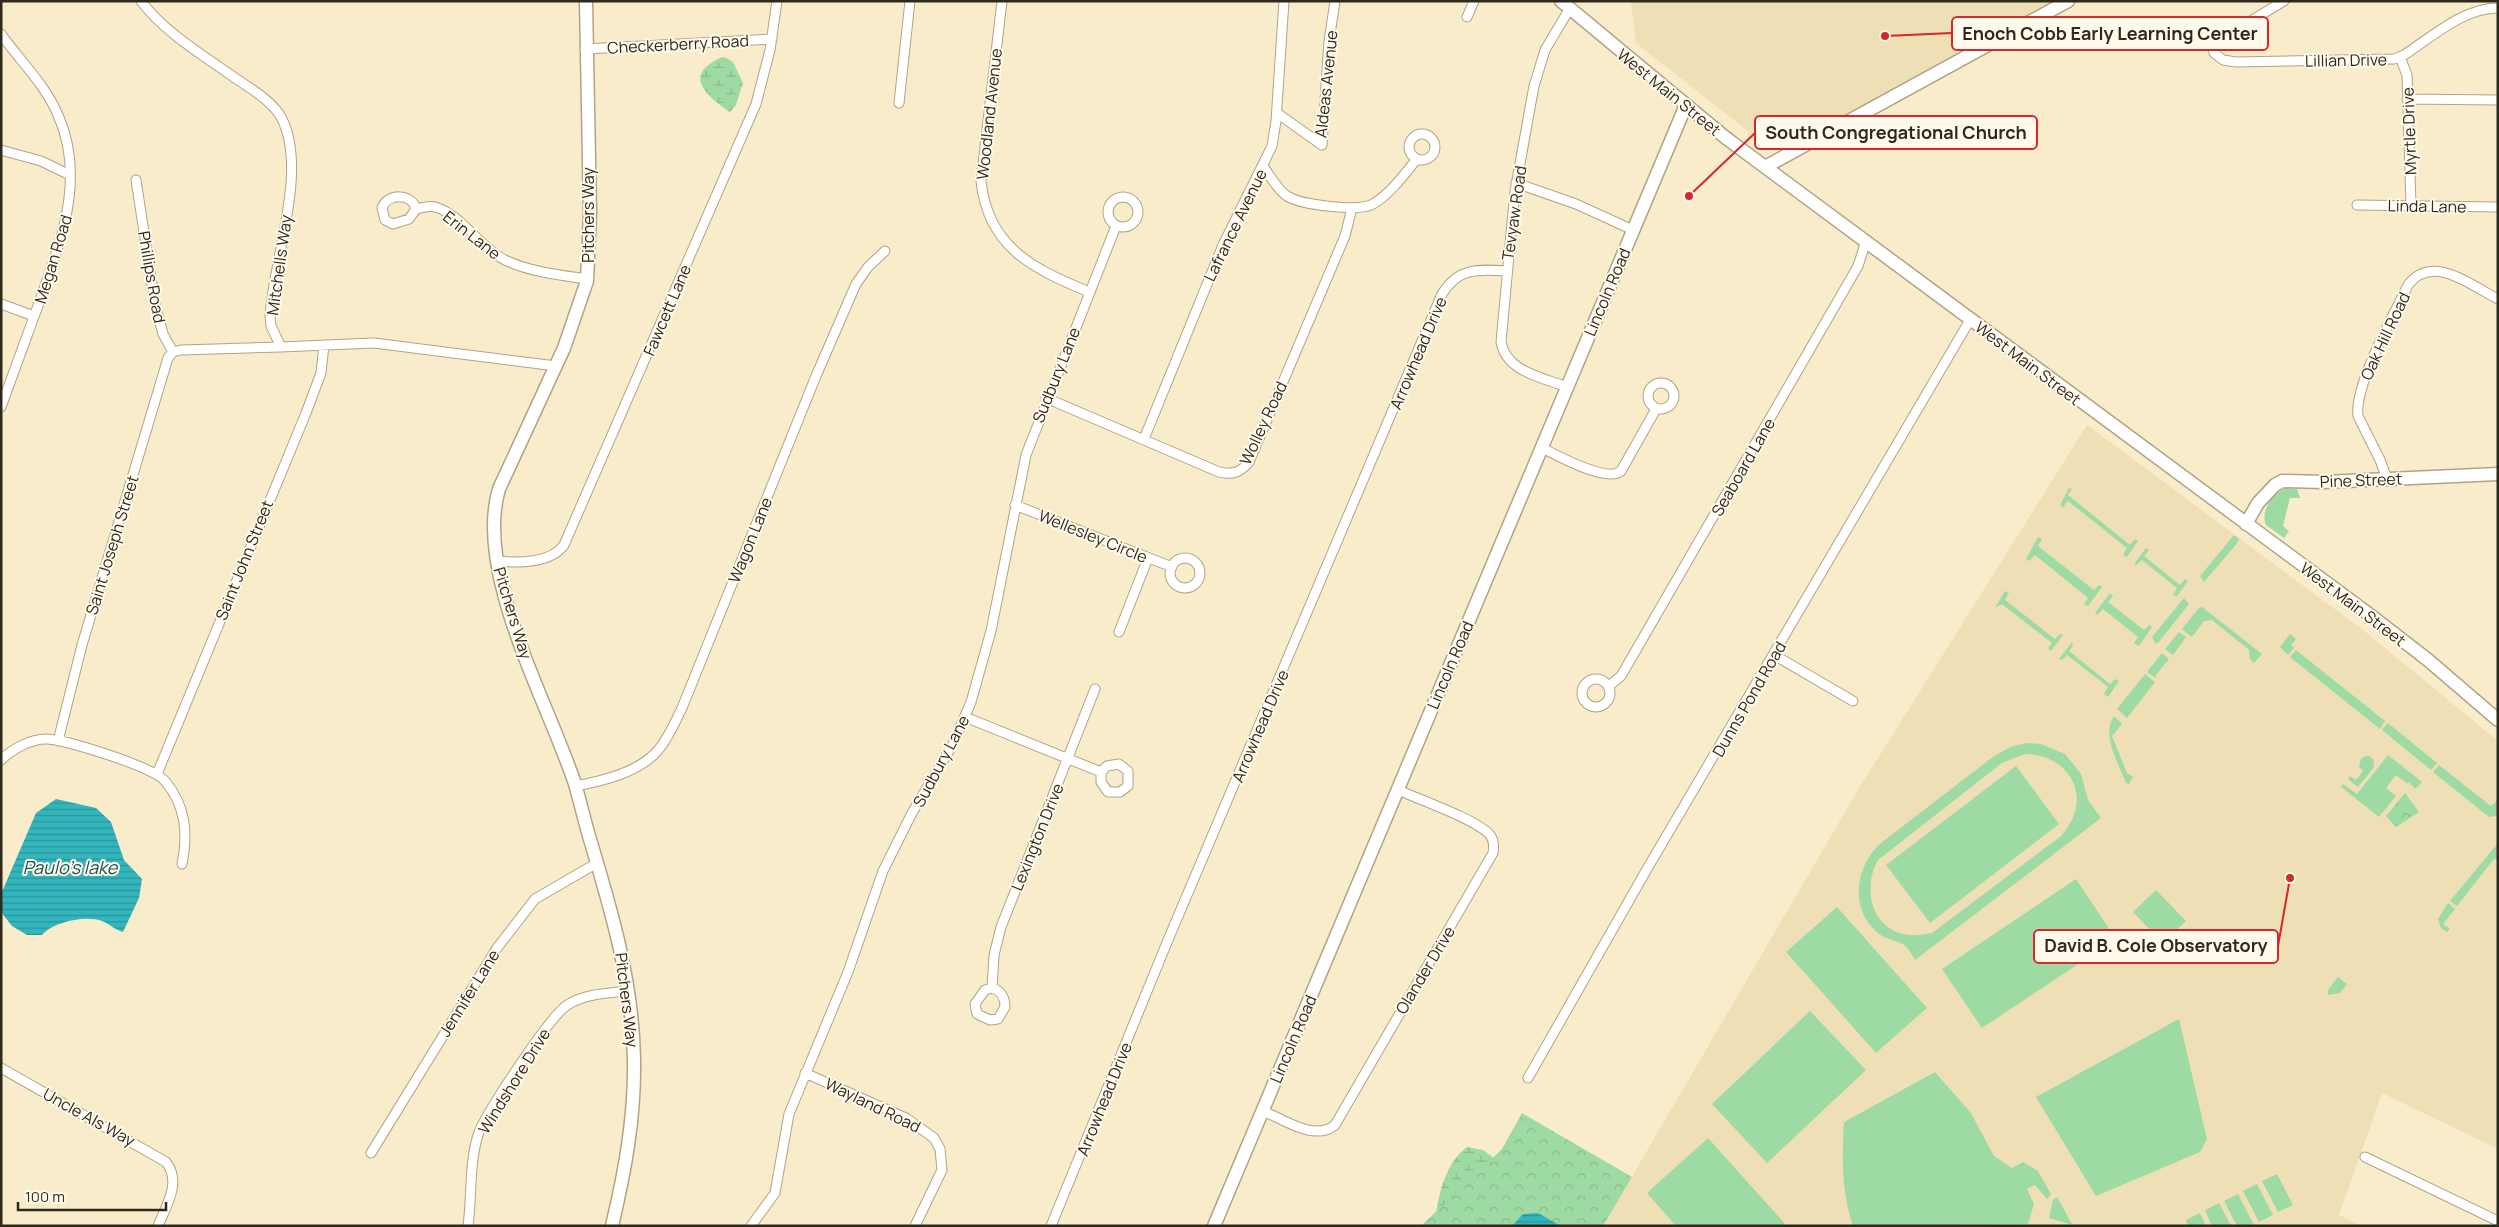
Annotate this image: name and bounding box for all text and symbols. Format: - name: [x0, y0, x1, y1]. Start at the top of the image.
- callout: Enoch Cobb Early Learning Center: [1952, 17, 2268, 50]
- text: Enoch Cobb Early Learning Center: [1962, 21, 2258, 45]
- street label: Checkerberry Road: [607, 29, 749, 59]
- street label: Aldeas Avenue: [1309, 29, 1343, 139]
- street label: West Main Street: [1613, 43, 1725, 141]
- street label: Woodland Avenue: [971, 47, 1007, 181]
- street label: Lillian Drive: [2305, 48, 2387, 72]
- street label: Myrtle Drive: [2396, 87, 2422, 175]
- callout: South Congregational Church: [1755, 116, 2037, 149]
- text: South Congregational Church: [1765, 120, 2027, 144]
- street label: Tevyaw Road: [1496, 164, 1532, 262]
- street label: Lafrance Avenue: [1198, 165, 1272, 285]
- street label: Pitchers Way: [577, 167, 599, 263]
- street label: Linda Lane: [2387, 194, 2467, 218]
- street label: Erin Lane: [439, 206, 505, 264]
- street label: Megan Road: [29, 212, 77, 306]
- street label: Mitchells Way: [261, 213, 297, 317]
- street label: Phillips Road: [133, 229, 171, 325]
- street label: Lincoln Road: [1579, 245, 1635, 339]
- street label: Fawcett Lane: [638, 261, 696, 359]
- street label: Oak Hill Road: [2355, 288, 2415, 384]
- street label: Arrowhead Drive: [1384, 293, 1452, 413]
- street label: West Main Street: [1971, 316, 2085, 410]
- street label: Sudbury Lane: [1027, 324, 1085, 426]
- street label: Wolley Road: [1234, 378, 1292, 468]
- street label: Seaboard Lane: [1706, 414, 1780, 520]
- street label: Pine Street: [2319, 468, 2403, 492]
- street label: Saint Joseph Street: [80, 472, 144, 618]
- street label: Wagon Lane: [723, 494, 777, 586]
- street label: Saint John Street: [210, 497, 278, 623]
- street label: Wellesley Circle: [1035, 504, 1151, 568]
- street label: West Main Street: [2296, 557, 2410, 651]
- street label: Pitchers Way: [489, 564, 538, 662]
- street label: Lincoln Road: [1422, 618, 1478, 712]
- street label: Dunns Pond Road: [1707, 637, 1791, 761]
- street label: Arrowhead Drive: [1226, 666, 1294, 786]
- street label: Sudbury Lane: [908, 711, 974, 811]
- street label: Lexington Drive: [1005, 780, 1069, 894]
- water label: Paulo's lake: [23, 855, 119, 879]
- street label: Olander Drive: [1390, 922, 1460, 1018]
- callout: David B. Cole Observatory: [2034, 930, 2278, 963]
- text: David B. Cole Observatory: [2044, 933, 2268, 957]
- street label: Jennifer Lane: [433, 945, 505, 1041]
- street label: Pitchers Way: [610, 951, 644, 1049]
- street label: Lincoln Road: [1265, 992, 1321, 1086]
- street label: Windshore Drive: [473, 1024, 555, 1138]
- street label: Arrowhead Drive: [1071, 1039, 1137, 1159]
- street label: Wayland Road: [822, 1072, 924, 1138]
- street label: Uncle Als Way: [39, 1083, 139, 1152]
- scale bar: [18, 1180, 165, 1212]
- text: 100 m: [25, 1186, 65, 1207]

